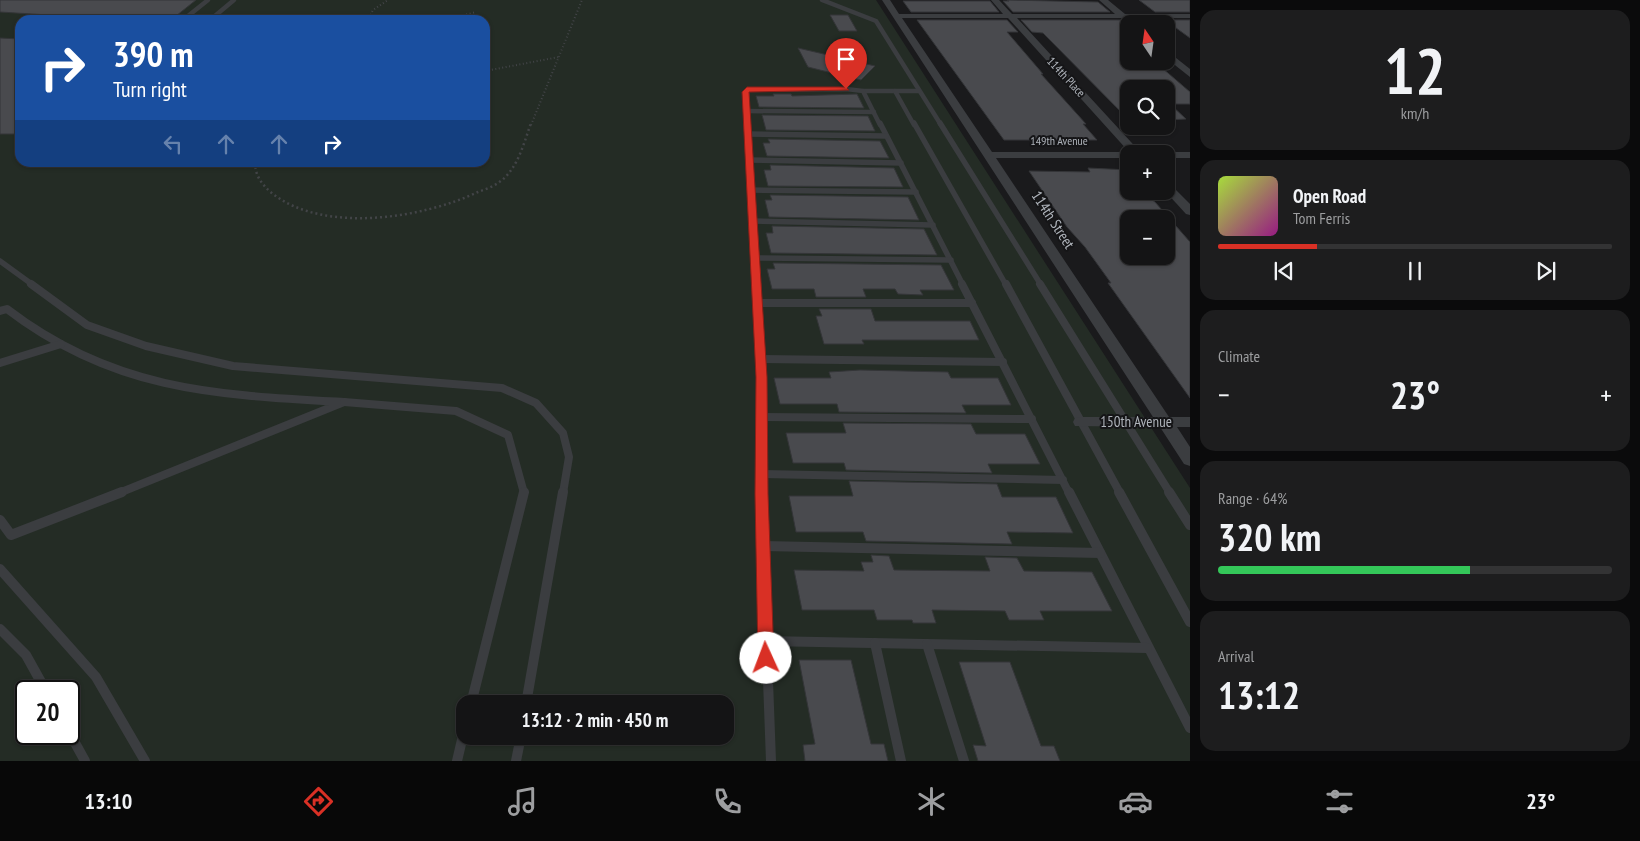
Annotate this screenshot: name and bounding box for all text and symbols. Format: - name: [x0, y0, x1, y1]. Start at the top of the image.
- north arrow: [1120, 15, 1175, 70]
- map controls: [1120, 15, 1175, 265]
- text: 12: [1384, 28, 1446, 112]
- text: 390 m: [113, 31, 194, 77]
- icon: right: [30, 35, 95, 100]
- pin: [825, 38, 867, 89]
- icon: arrive: [832, 45, 860, 73]
- street label: 114th Place: [1044, 53, 1089, 100]
- text: Turn right: [113, 75, 187, 103]
- button: search: [1120, 80, 1175, 135]
- text: km/h: [1401, 103, 1429, 123]
- icon: left: [159, 130, 187, 158]
- icon: ahead: [212, 130, 240, 158]
- icon: ahead: [265, 130, 293, 158]
- icon: right: [318, 130, 346, 158]
- street label: 149th Avenue: [1030, 133, 1088, 148]
- button: +: [1120, 145, 1175, 200]
- text: Open Road: [1293, 184, 1366, 208]
- street label: 114th Street: [1028, 187, 1079, 252]
- text: Tom Ferris: [1293, 208, 1350, 228]
- button: −: [1120, 210, 1175, 265]
- icon: previous: [1270, 257, 1298, 285]
- icon: pause: [1401, 257, 1429, 285]
- icon: next: [1532, 257, 1560, 285]
- text: Climate: [1218, 346, 1260, 366]
- text: 23°: [1390, 370, 1440, 419]
- text: −: [1218, 376, 1230, 413]
- text: +: [1600, 376, 1612, 413]
- street label: 150th Avenue: [1100, 412, 1172, 431]
- text: Range · 64%: [1218, 488, 1287, 508]
- text: 320 km: [1218, 512, 1321, 561]
- position arrow: [739, 631, 791, 683]
- text: Arrival: [1218, 646, 1254, 666]
- text: 13:12: [1218, 670, 1300, 719]
- speed limit sign: 20: [15, 680, 80, 745]
- text: 13:12 · 2 min · 450 m: [522, 708, 668, 732]
- icon: directions: [301, 784, 336, 819]
- icon: music: [505, 784, 540, 819]
- icon: phone: [710, 784, 745, 819]
- icon: climate: [914, 784, 949, 819]
- icon: car: [1118, 784, 1153, 819]
- icon: filters: [1322, 784, 1357, 819]
- text: 13:10: [85, 787, 132, 815]
- text: 23°: [1526, 787, 1555, 815]

